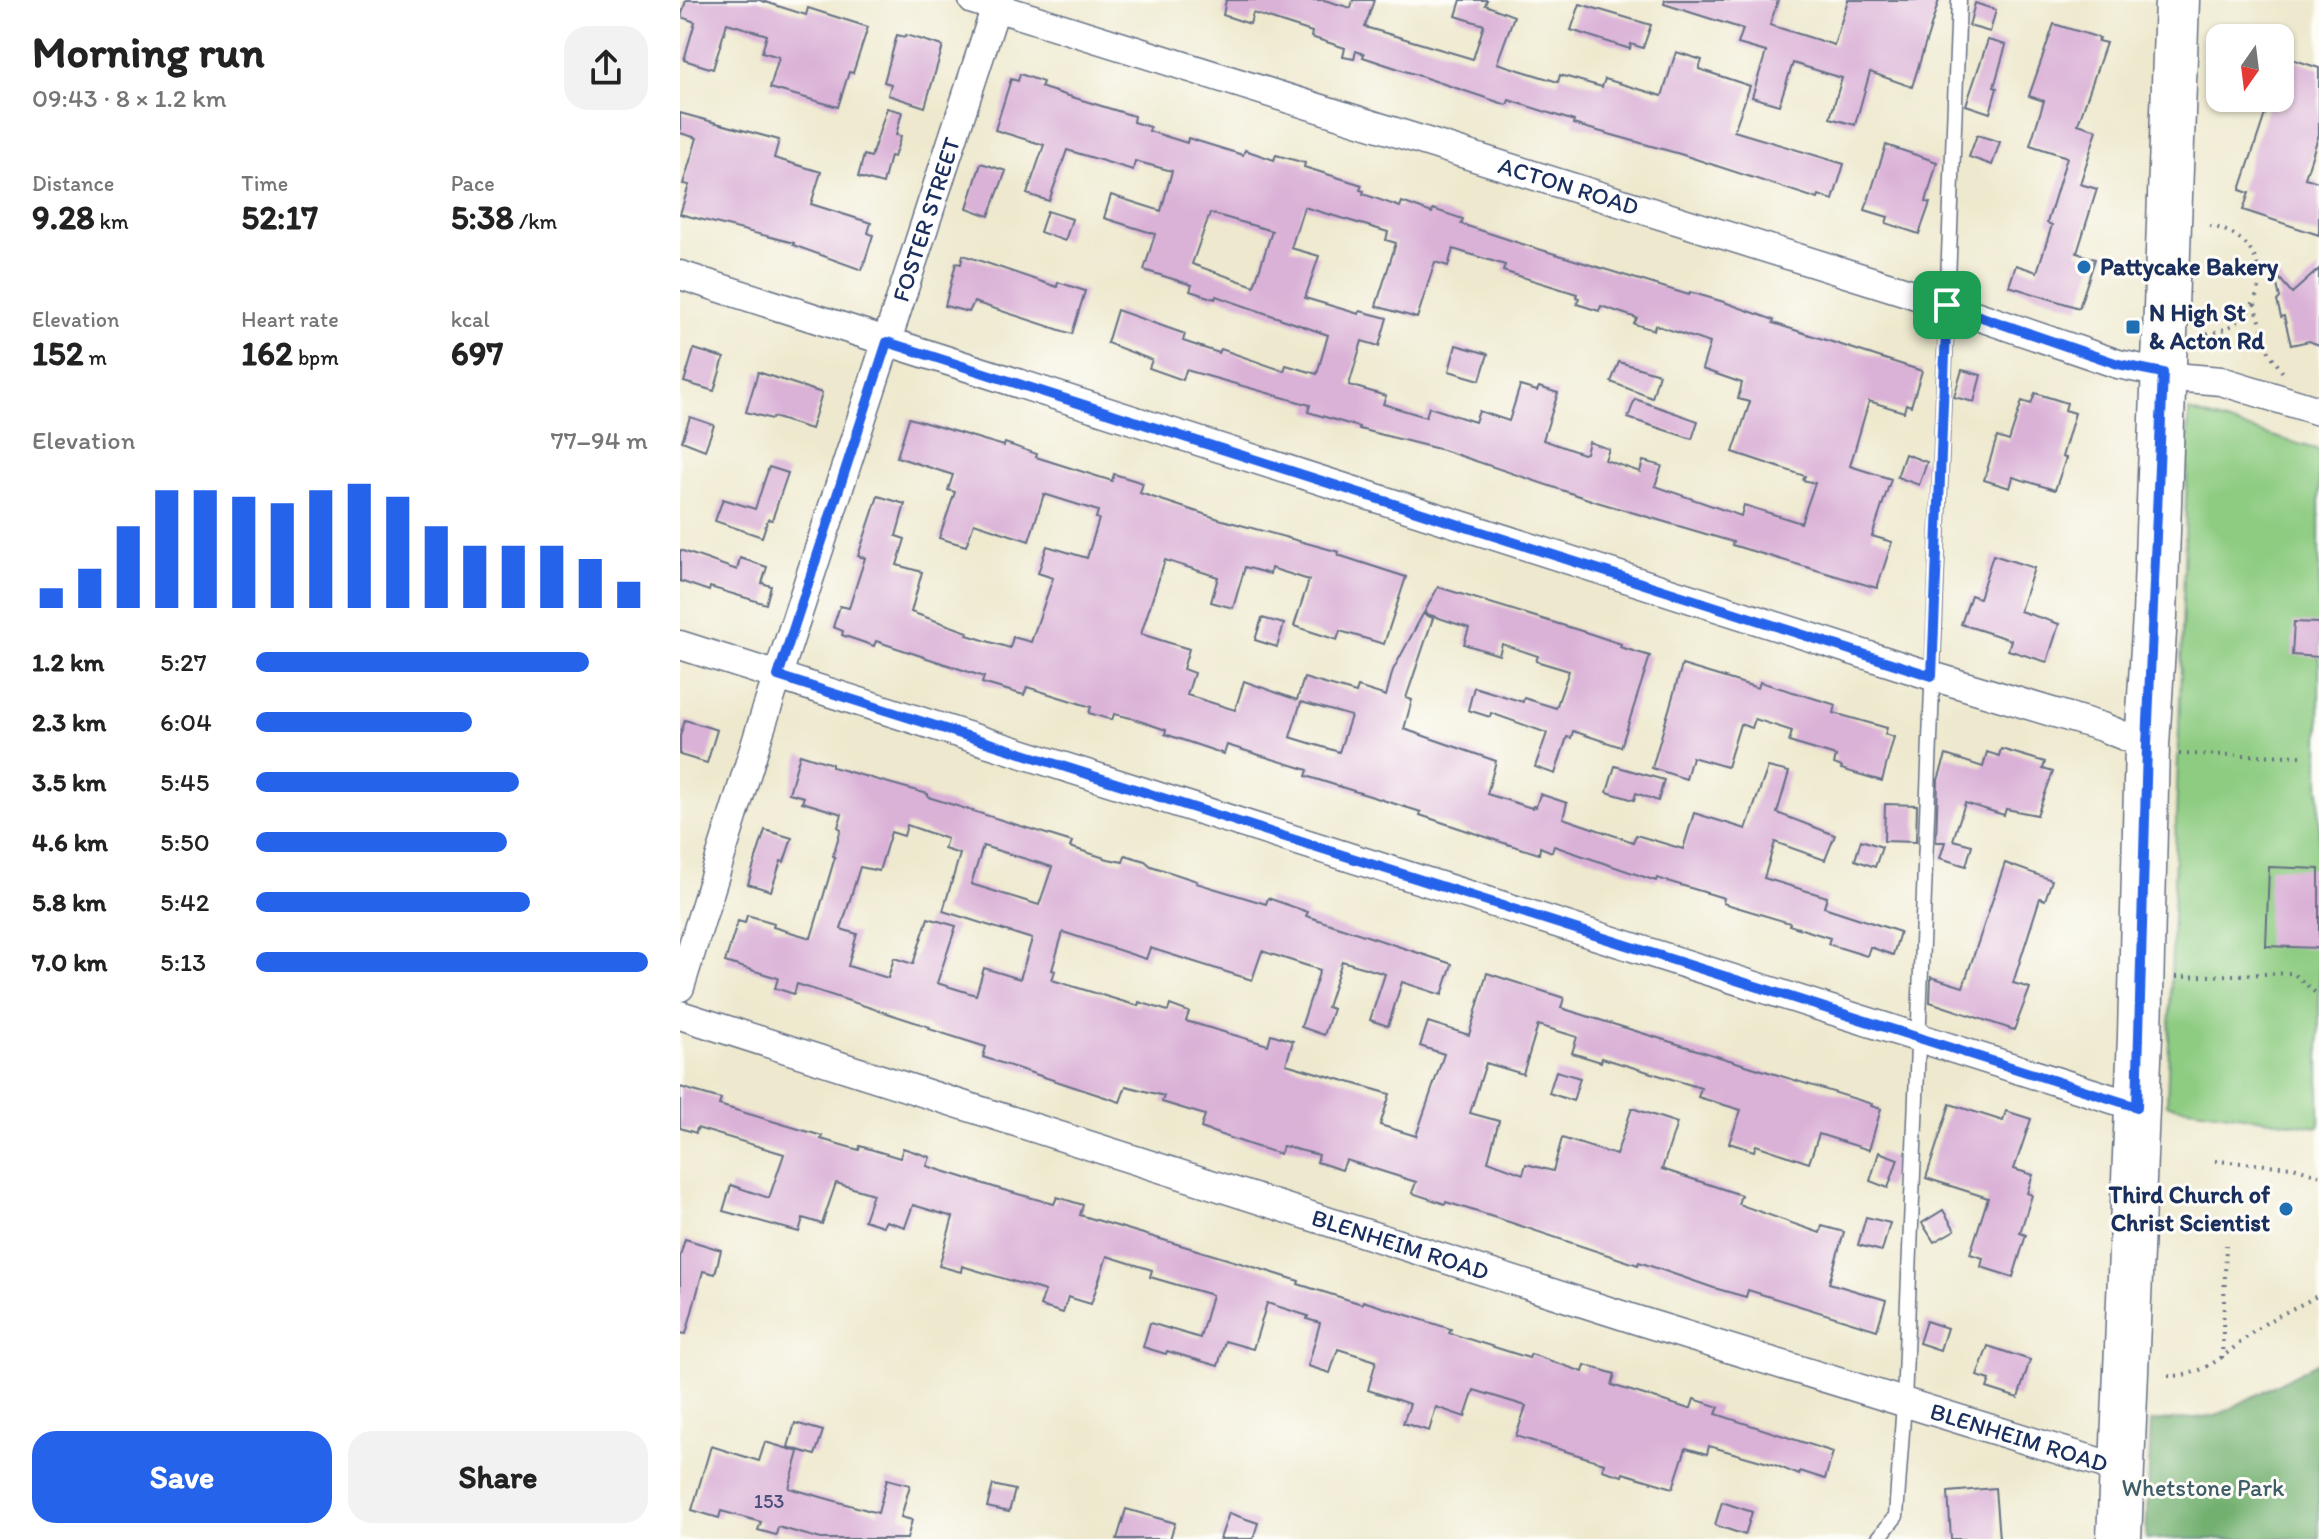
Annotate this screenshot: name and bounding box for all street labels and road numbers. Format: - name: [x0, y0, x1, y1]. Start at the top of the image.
- street label: FOSTER STREET: [886, 133, 966, 305]
- street label: ACTON ROAD: [1495, 150, 1642, 221]
- street label: BLENHEIM ROAD: [1308, 1202, 1493, 1286]
- street label: BLENHEIM ROAD: [1927, 1396, 2112, 1478]

